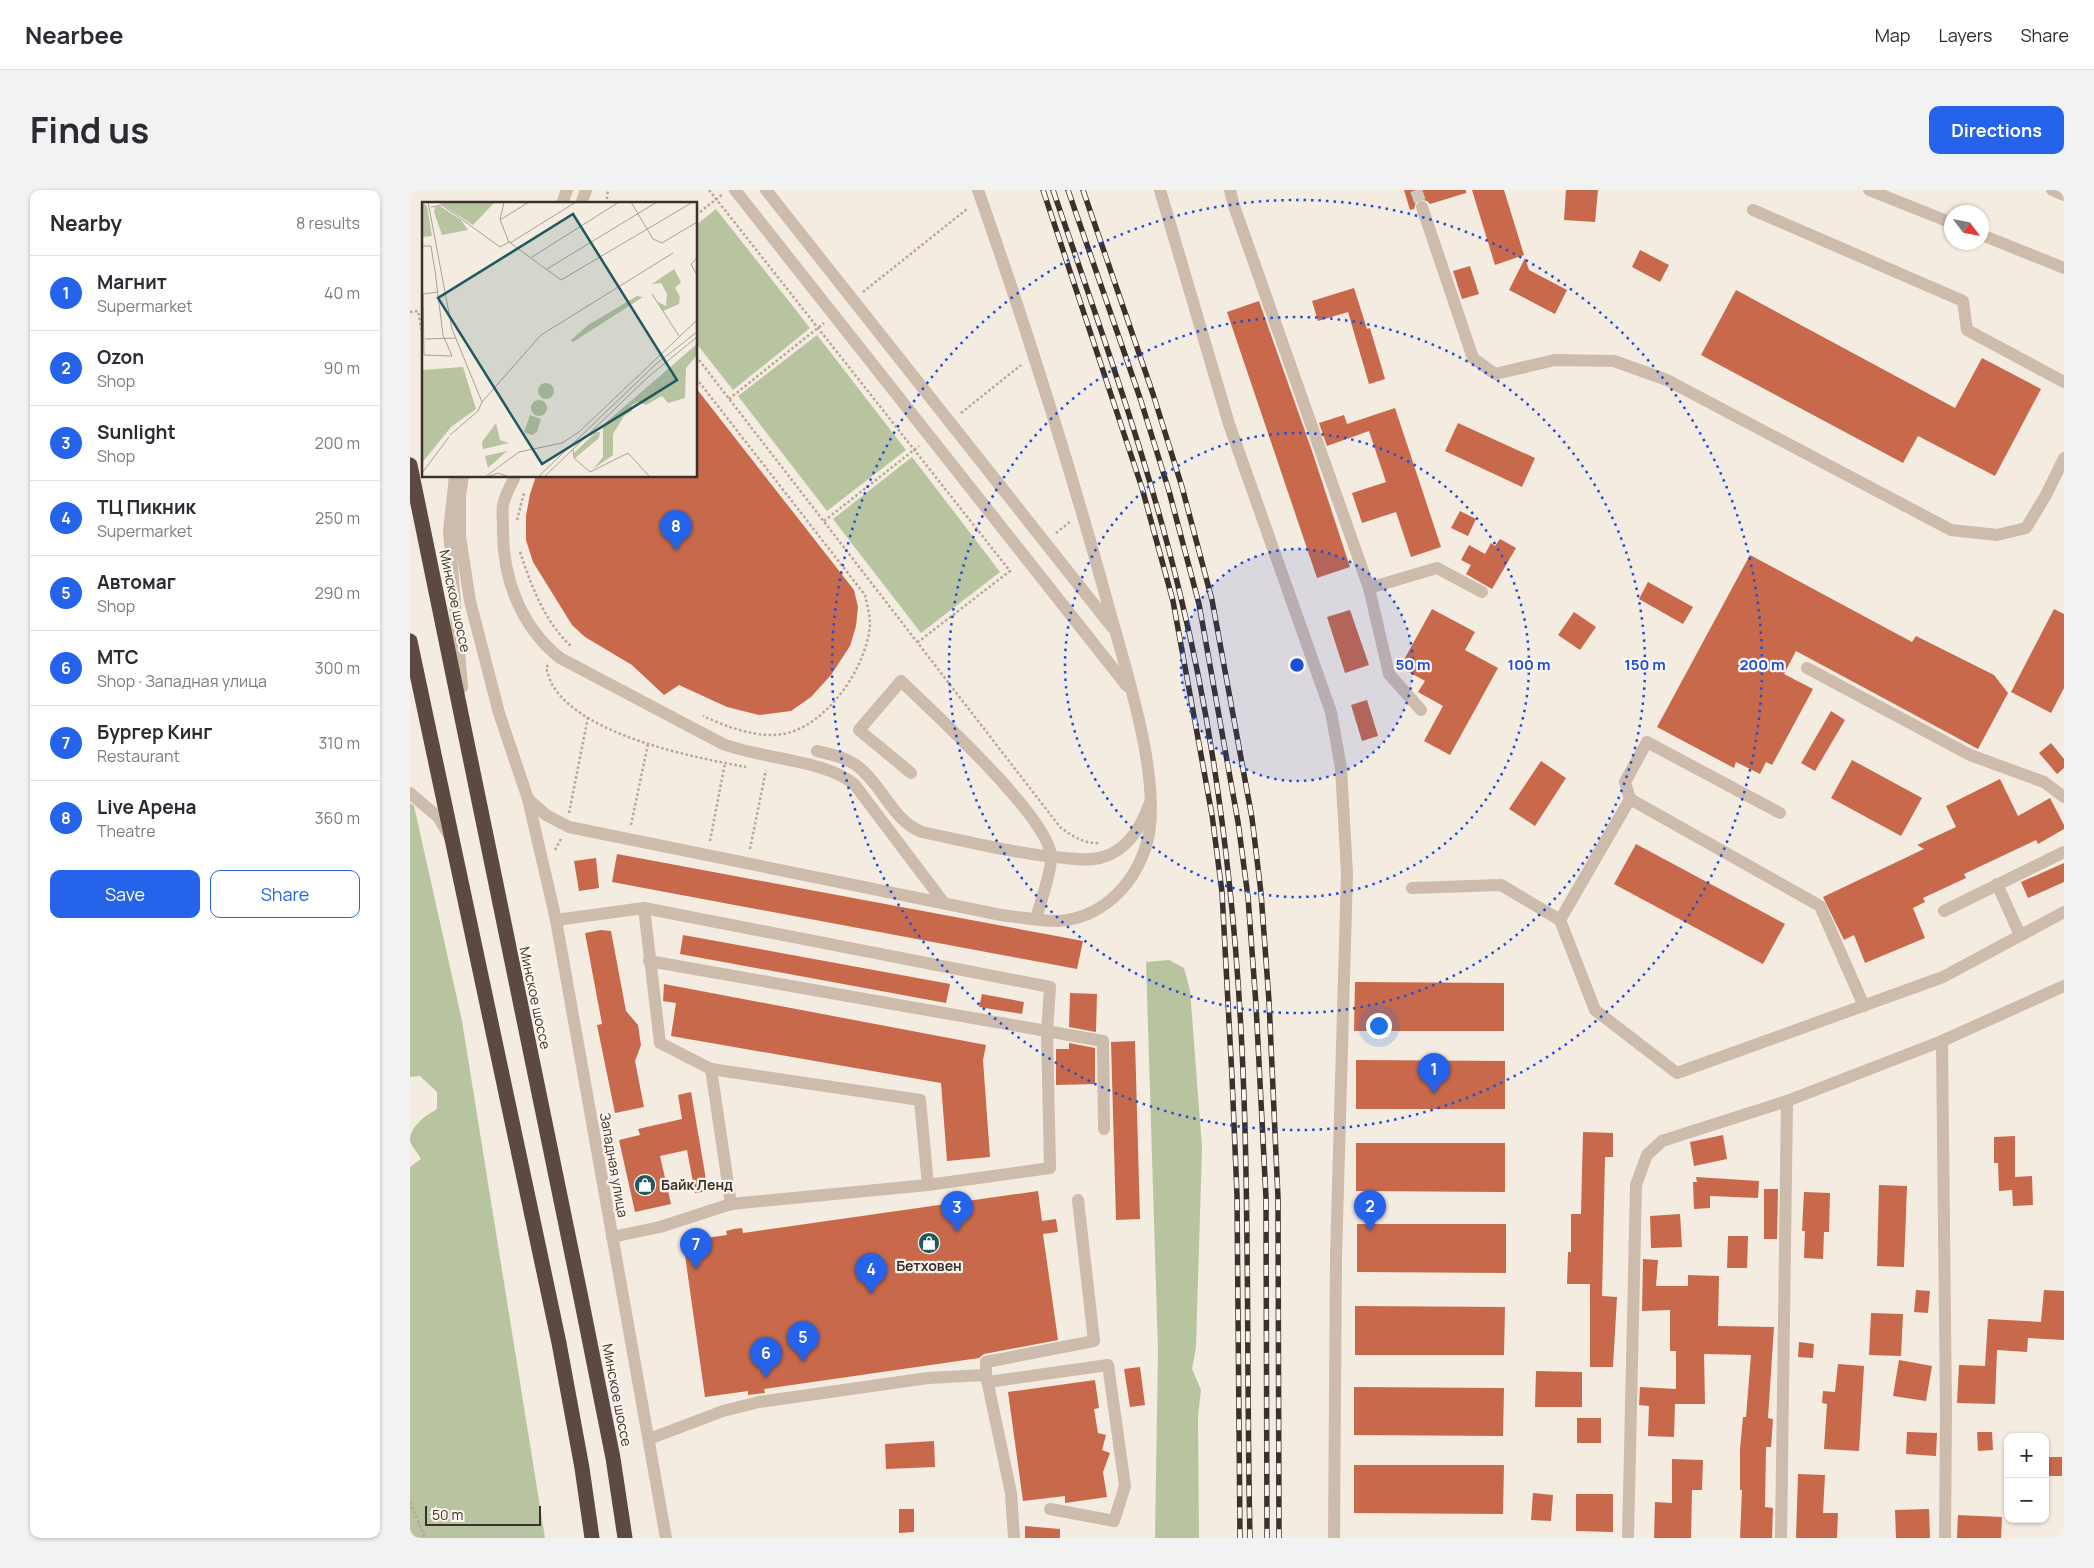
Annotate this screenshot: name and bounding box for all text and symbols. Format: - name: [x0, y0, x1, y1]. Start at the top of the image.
- text: Nearbee: [25, 18, 124, 51]
- text: Map: [1875, 23, 1910, 47]
- text: Layers: [1938, 23, 1992, 47]
- text: Share: [2020, 23, 2069, 47]
- text: Find us: [30, 106, 149, 154]
- button: Directions: [1929, 106, 2064, 154]
- inset map: [422, 202, 698, 478]
- north arrow: [1944, 205, 1989, 250]
- text: Nearby: [50, 209, 122, 237]
- text: 8 results: [296, 212, 360, 234]
- text: Магнит: [97, 269, 167, 295]
- text: 1: [62, 282, 70, 304]
- text: 40 m: [324, 282, 360, 304]
- text: Supermarket: [97, 295, 193, 317]
- text: Ozon: [97, 344, 144, 370]
- text: 2: [61, 357, 71, 379]
- text: 90 m: [324, 357, 360, 379]
- text: Shop: [97, 370, 135, 392]
- text: Sunlight: [97, 419, 176, 445]
- text: 3: [61, 432, 71, 454]
- text: 200 m: [315, 432, 360, 454]
- text: Shop: [97, 445, 135, 467]
- text: ТЦ Пикник: [97, 494, 196, 520]
- text: 4: [61, 507, 71, 529]
- text: 250 m: [315, 507, 360, 529]
- pin: 8: [660, 510, 692, 551]
- text: Supermarket: [97, 520, 193, 542]
- street label: Минское шоссе: [435, 548, 476, 654]
- text: Автомаг: [97, 569, 176, 595]
- text: 5: [61, 582, 71, 604]
- text: 290 m: [314, 582, 360, 604]
- text: Shop: [97, 595, 135, 617]
- text: МТС: [97, 644, 139, 670]
- text: 50 m: [1395, 654, 1431, 675]
- text: 100 m: [1508, 654, 1550, 675]
- text: 150 m: [1624, 654, 1666, 675]
- text: 200 m: [1739, 654, 1785, 675]
- centre of rings: [1288, 656, 1306, 674]
- text: 6: [61, 657, 71, 679]
- text: 300 m: [315, 657, 360, 679]
- text: Shop · Западная улица: [97, 670, 267, 692]
- text: Бургер Кинг: [97, 719, 212, 745]
- text: 7: [62, 732, 70, 754]
- text: 310 m: [318, 732, 360, 754]
- text: Restaurant: [97, 745, 180, 767]
- text: Live Арена: [97, 794, 196, 820]
- text: 8: [61, 807, 71, 829]
- text: 360 m: [315, 807, 360, 829]
- text: Theatre: [97, 820, 156, 842]
- button: Save: [50, 870, 200, 918]
- button: Share: [210, 870, 360, 918]
- street label: Минское шоссе: [515, 945, 556, 1051]
- your location: [1366, 1013, 1392, 1039]
- pin: 1: [1418, 1053, 1450, 1094]
- street label: Западная улица: [596, 1111, 633, 1219]
- shop icon: Байк Ленд: [633, 1173, 657, 1197]
- place label: Байк Ленд: [661, 1175, 733, 1194]
- pin: 2: [1354, 1190, 1386, 1231]
- pin: 3: [941, 1191, 973, 1232]
- pin: 7: [680, 1228, 712, 1269]
- shop icon: Бетховен: [917, 1231, 941, 1255]
- pin: 4: [855, 1253, 887, 1294]
- place label: Бетховен: [896, 1256, 962, 1275]
- pin: 5: [787, 1321, 819, 1362]
- pin: 6: [750, 1337, 782, 1378]
- street label: Минское шоссе: [598, 1342, 637, 1448]
- map controls: [2004, 1433, 2049, 1523]
- button: +: [2004, 1433, 2049, 1478]
- button: −: [2004, 1478, 2049, 1523]
- scale bar: [425, 1503, 541, 1526]
- text: 50 m: [432, 1505, 463, 1524]

